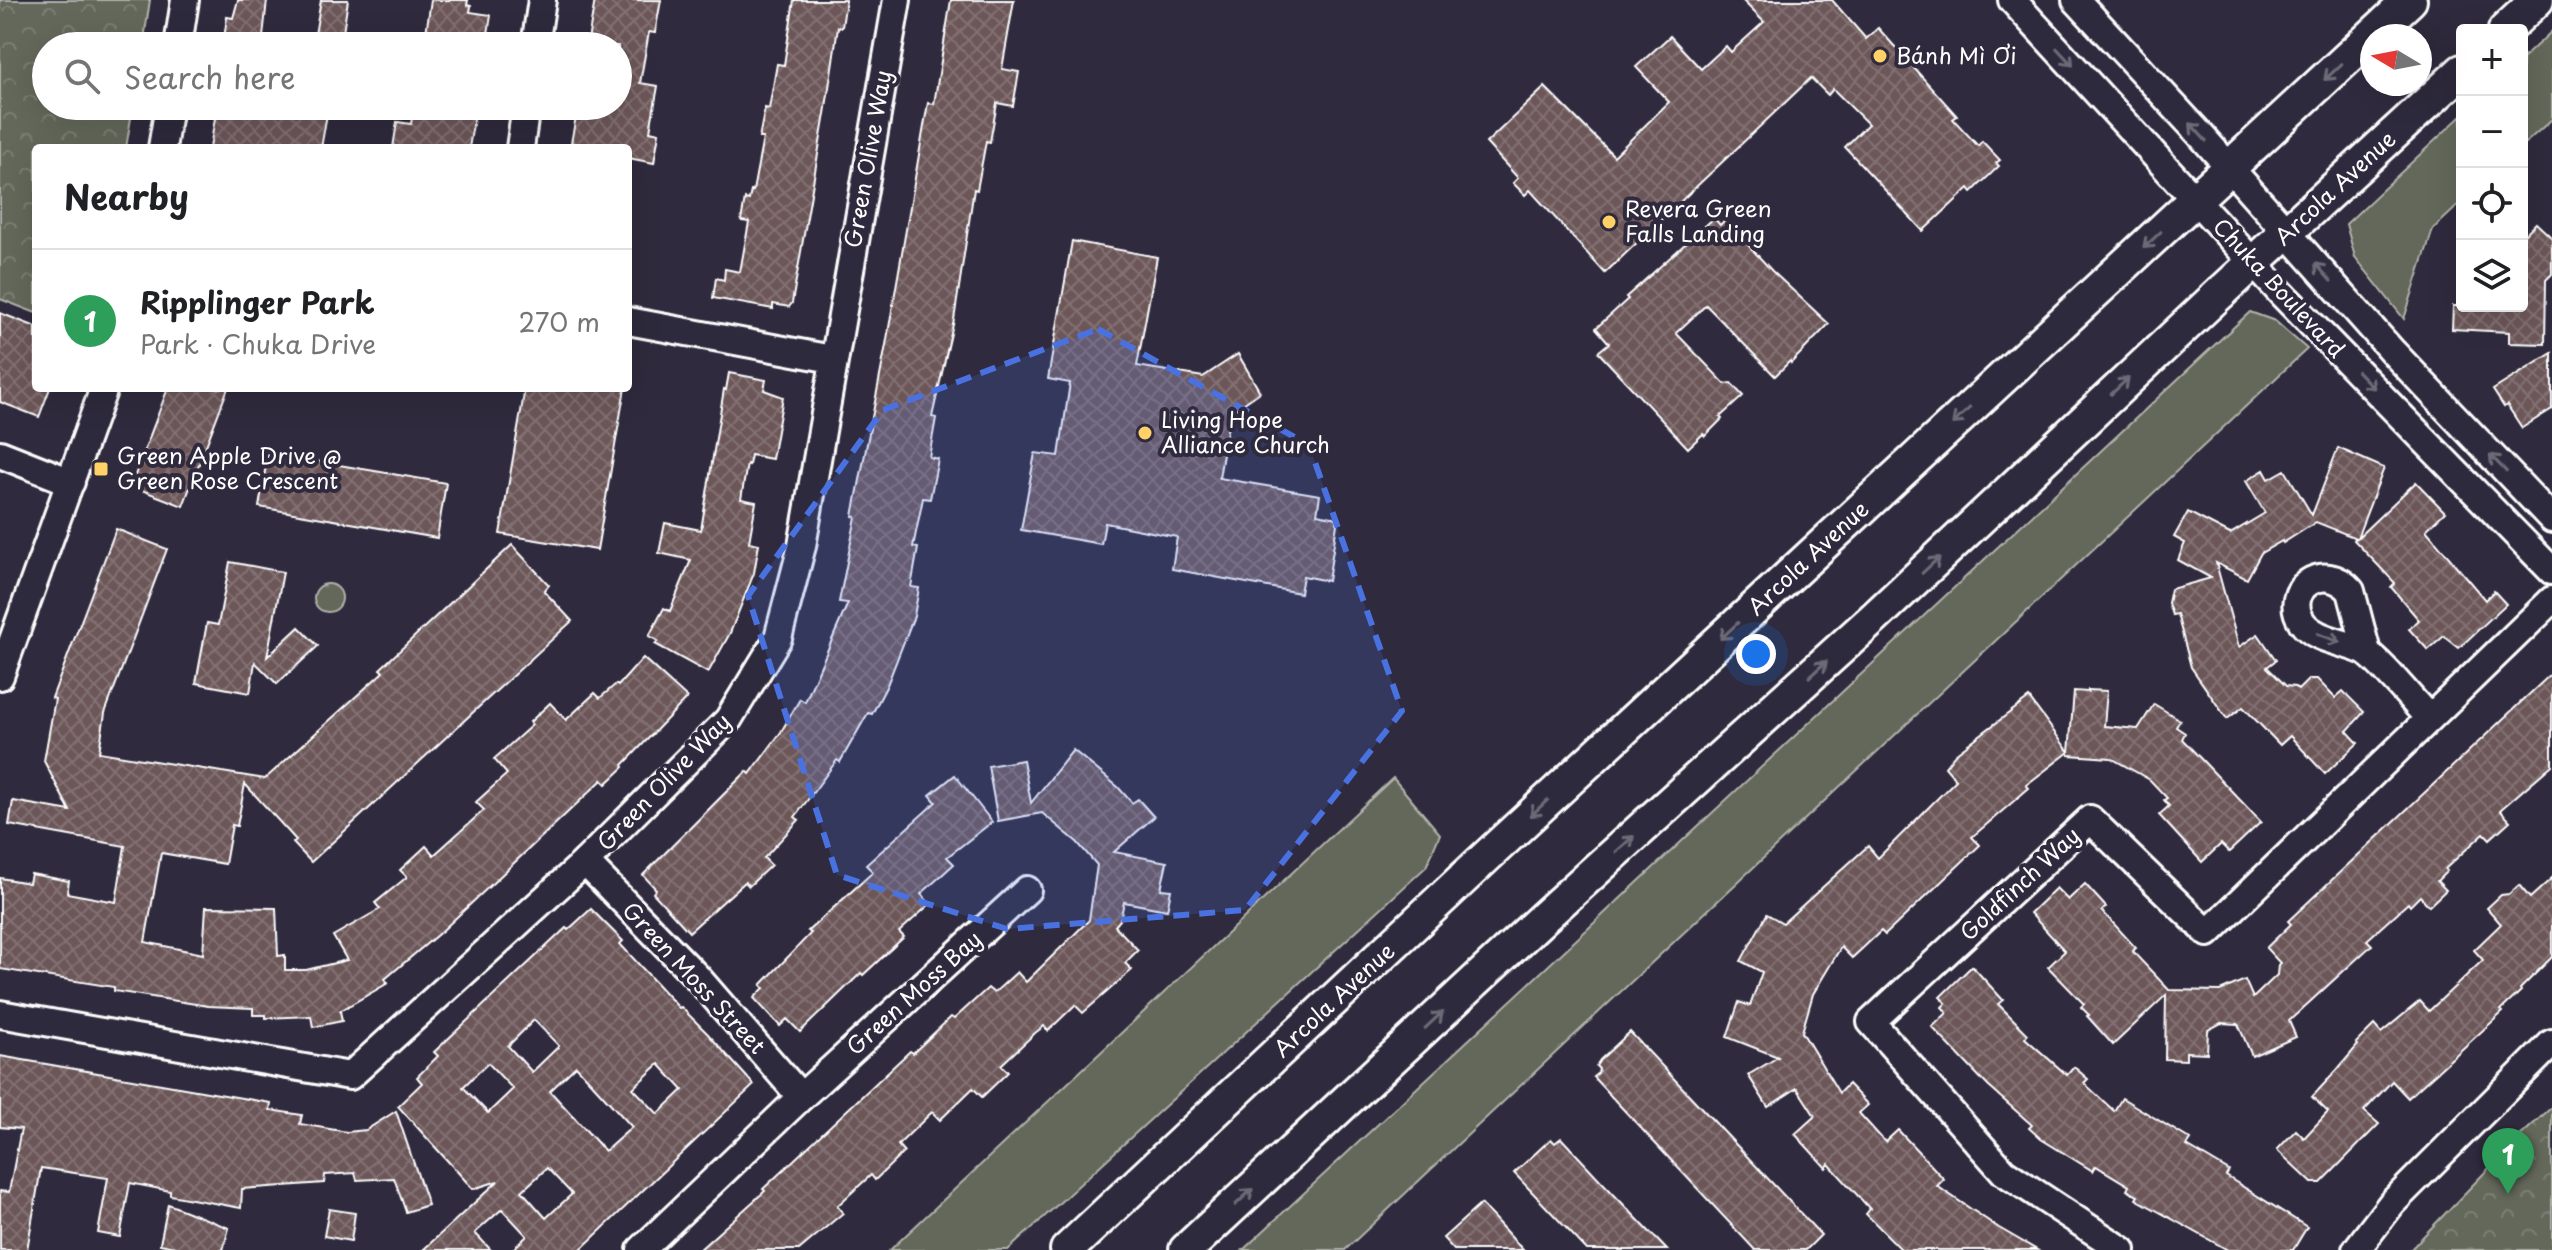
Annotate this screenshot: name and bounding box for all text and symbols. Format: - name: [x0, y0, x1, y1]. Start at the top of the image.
- north arrow: [2360, 24, 2432, 96]
- map controls: [2456, 24, 2528, 312]
- button: +: [2456, 24, 2528, 96]
- search box: [32, 32, 632, 120]
- place label: Bánh Mì Ơi: [1896, 38, 2017, 71]
- marker: Bánh Mì Ơi: [1871, 47, 1889, 65]
- one-way arrow: [2056, 47, 2075, 67]
- icon: search: [60, 54, 104, 98]
- text: Search here: [124, 54, 296, 99]
- one-way arrow: [2323, 63, 2343, 82]
- street label: Green Olive Way: [835, 67, 898, 250]
- button: −: [2456, 96, 2528, 168]
- street label: Arcola Avenue: [2266, 122, 2402, 252]
- one-way arrow: [2190, 123, 2208, 143]
- button: locate: [2456, 168, 2528, 240]
- text: Nearby: [64, 170, 189, 222]
- place label: Revera Green Falls Landing: [1625, 191, 1771, 249]
- street label: Chuka Boulevard: [2207, 210, 2354, 364]
- marker: Revera Green Falls Landing: [1600, 213, 1618, 231]
- one-way arrow: [2142, 230, 2162, 248]
- button: layers: [2456, 240, 2528, 312]
- one-way arrow: [2314, 263, 2332, 283]
- text: Ripplinger Park: [140, 279, 374, 324]
- text: 1: [84, 302, 96, 341]
- text: 270 m: [519, 302, 600, 341]
- text: Park · Chuka Drive: [140, 324, 376, 363]
- one-way arrow: [2356, 370, 2375, 390]
- one-way arrow: [2110, 378, 2130, 396]
- place label: Living Hope Alliance Church: [1161, 402, 1330, 460]
- one-way arrow: [1951, 407, 1971, 426]
- marker: Living Hope Alliance Church: [1136, 424, 1154, 442]
- place label: Green Apple Drive @ Green Rose Crescent: [117, 438, 342, 496]
- one-way arrow: [2490, 453, 2508, 473]
- marker: Green Apple Drive @ Green Rose Crescent: [92, 460, 110, 478]
- street label: Arcola Avenue: [1739, 492, 1875, 622]
- one-way arrow: [1921, 555, 1941, 574]
- one-way arrow: [1720, 622, 1740, 640]
- one-way arrow: [2317, 632, 2341, 646]
- your location: [1736, 634, 1776, 674]
- one-way arrow: [1807, 661, 1827, 679]
- street label: Green Olive Way: [589, 705, 737, 857]
- one-way arrow: [1530, 798, 1549, 817]
- street label: Goldfinch Way: [1952, 818, 2086, 947]
- one-way arrow: [1615, 835, 1635, 853]
- street label: Green Moss Street: [616, 894, 775, 1061]
- street label: Green Moss Bay: [838, 922, 988, 1062]
- street label: Arcola Avenue: [1265, 934, 1401, 1064]
- one-way arrow: [1424, 1010, 1444, 1029]
- pin: 1: [2482, 1128, 2534, 1194]
- one-way arrow: [1233, 1188, 1253, 1206]

